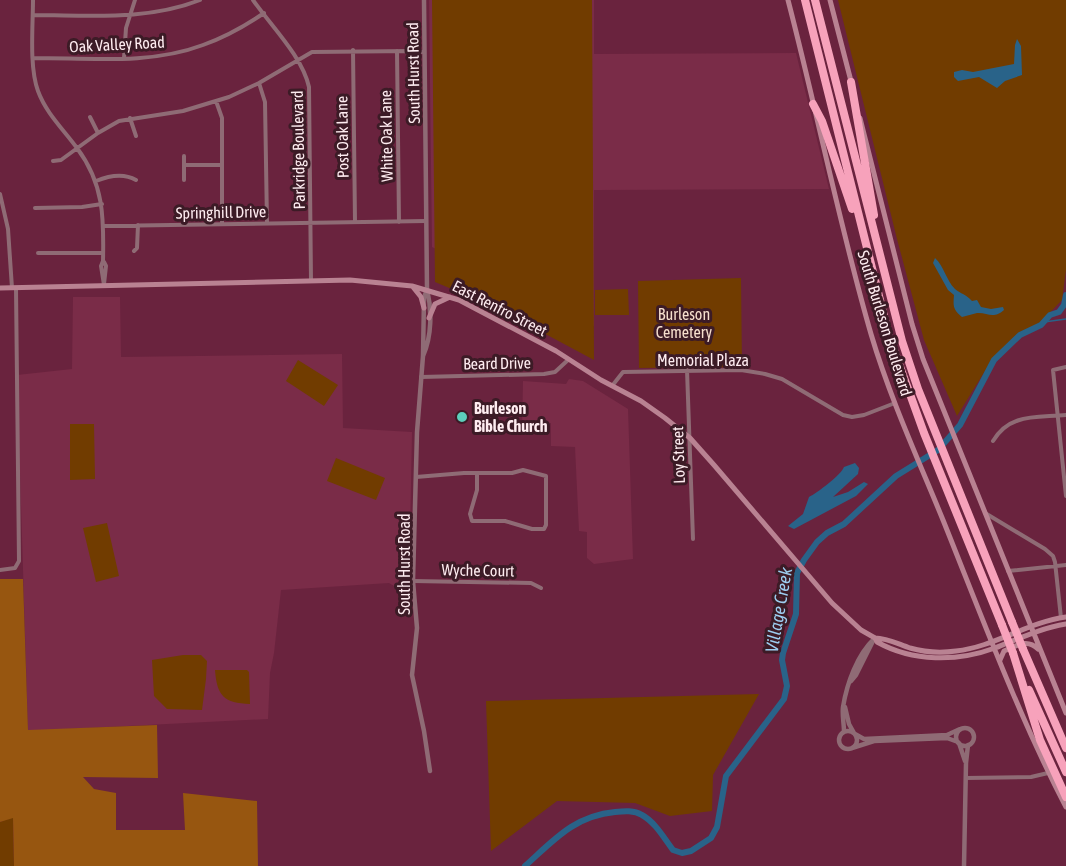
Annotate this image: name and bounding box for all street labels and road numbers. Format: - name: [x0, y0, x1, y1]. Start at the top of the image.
- street label: South Hurst Road: [403, 22, 423, 124]
- street label: Oak Valley Road: [69, 33, 165, 56]
- street label: Parkridge Boulevard: [288, 90, 309, 210]
- street label: White Oak Lane: [376, 90, 396, 182]
- street label: Post Oak Lane: [332, 96, 352, 178]
- street label: Springhill Drive: [176, 202, 266, 223]
- street label: South Burleson Boulevard: [854, 248, 916, 398]
- street label: East Renfro Street: [450, 276, 551, 340]
- street label: Memorial Plaza: [657, 351, 749, 369]
- street label: Beard Drive: [463, 353, 531, 373]
- street label: Loy Street: [668, 426, 689, 484]
- street label: South Hurst Road: [395, 513, 413, 615]
- street label: Wyche Court: [441, 560, 515, 581]

